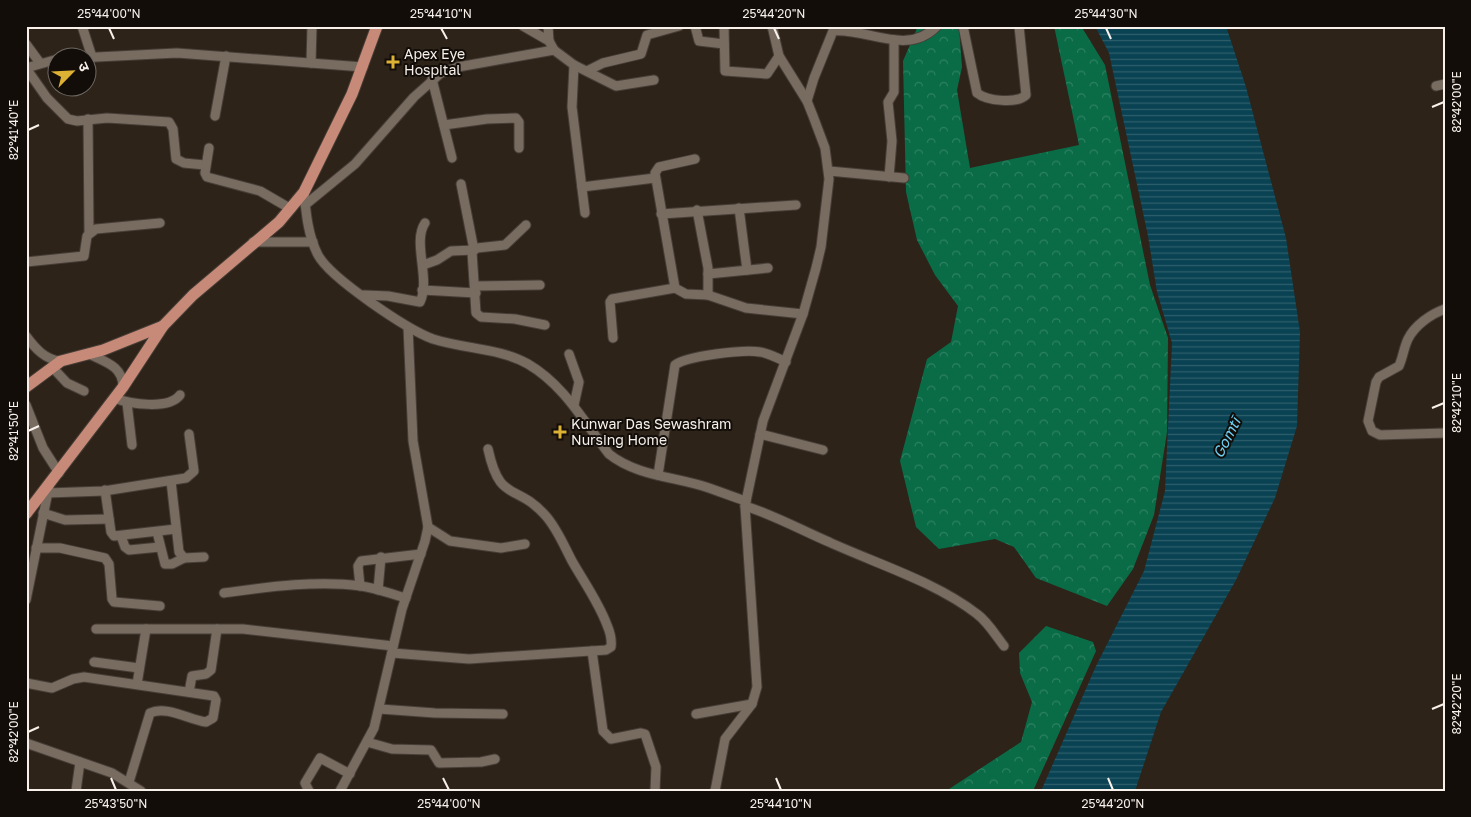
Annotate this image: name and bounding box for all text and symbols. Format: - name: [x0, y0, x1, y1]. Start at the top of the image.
- text: 25°44'00"N: [77, 6, 141, 21]
- text: 25°44'10"N: [410, 6, 472, 21]
- text: 25°44'20"N: [742, 6, 806, 21]
- text: 25°44'30"N: [1074, 6, 1138, 21]
- place label: Apex Eye Hospital: [404, 45, 465, 78]
- north arrow: [48, 48, 98, 98]
- marker: Apex Eye Hospital: [386, 55, 400, 69]
- text: उ: [75, 59, 94, 74]
- text: 82°42'00"E: [1449, 71, 1464, 133]
- text: 82°41'40"E: [6, 100, 21, 160]
- text: 82°42'10"E: [1449, 373, 1464, 433]
- text: 82°41'50"E: [6, 401, 21, 461]
- water label: Gomtī: [1208, 412, 1245, 461]
- place label: Kunwar Das Sewashram Nursing Home: [571, 415, 731, 448]
- marker: Kunwar Das Sewashram Nursing Home: [553, 425, 567, 439]
- text: 82°42'20"E: [1449, 673, 1464, 735]
- text: 82°42'00"E: [6, 701, 21, 763]
- text: 25°43'50"N: [85, 796, 147, 811]
- text: 25°44'00"N: [417, 796, 481, 811]
- text: 25°44'10"N: [750, 796, 812, 811]
- text: 25°44'20"N: [1081, 796, 1145, 811]

